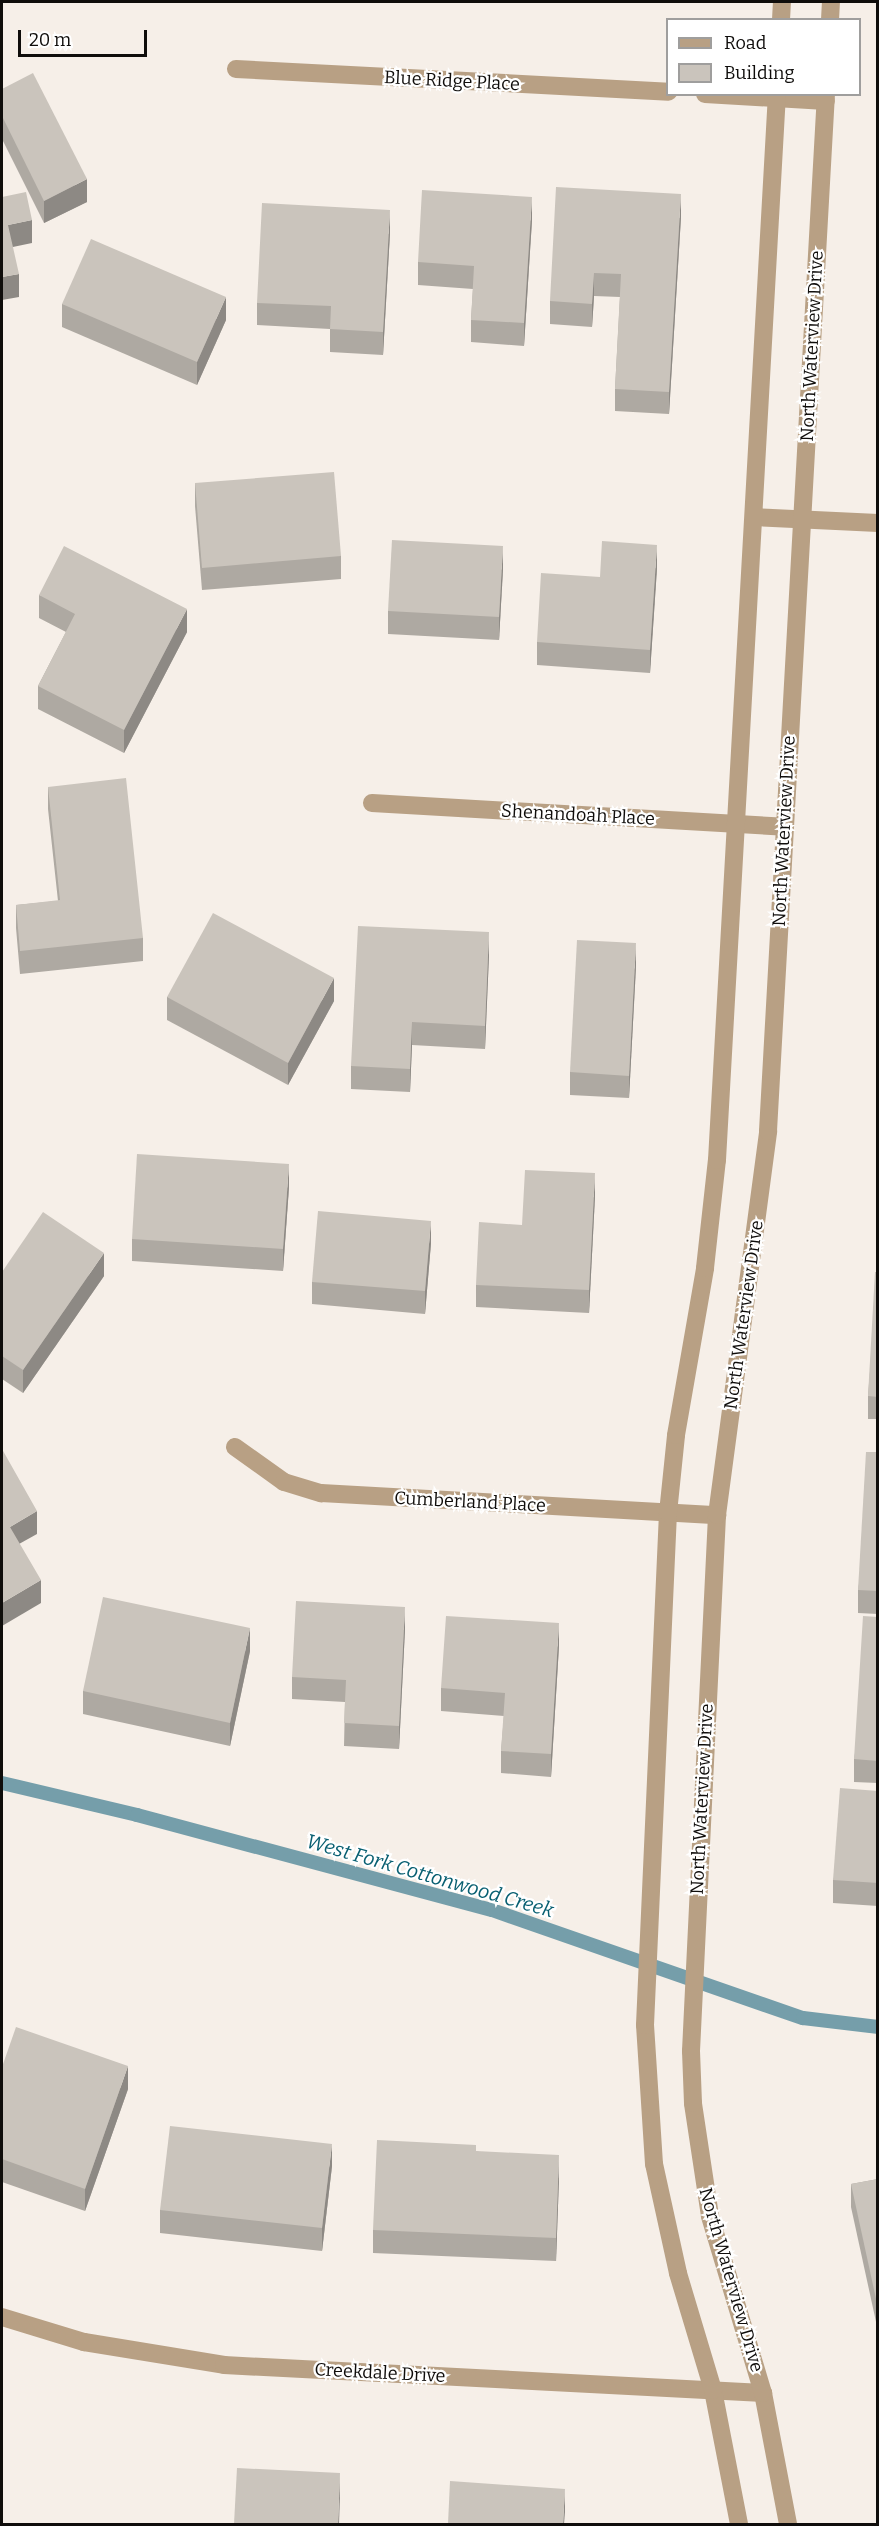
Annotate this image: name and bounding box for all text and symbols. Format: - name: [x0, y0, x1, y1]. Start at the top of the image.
- scale bar: [21, 18, 150, 56]
- legend: [666, 18, 861, 96]
- text: 20 m: [29, 29, 71, 51]
- text: Road: [724, 32, 766, 54]
- text: Building: [724, 62, 795, 84]
- street label: Blue Ridge Place: [383, 67, 521, 95]
- street label: North Waterview Drive: [796, 250, 828, 442]
- street label: North Waterview Drive: [768, 735, 800, 927]
- street label: Shenandoah Place: [500, 800, 656, 830]
- street label: North Waterview Drive: [720, 1219, 768, 1411]
- street label: Cumberland Place: [394, 1487, 546, 1517]
- street label: North Waterview Drive: [686, 1703, 718, 1895]
- water label: West Fork Cottonwood Creek: [304, 1829, 556, 1923]
- street label: North Waterview Drive: [694, 2185, 768, 2375]
- street label: Creekdale Drive: [314, 2359, 446, 2387]

